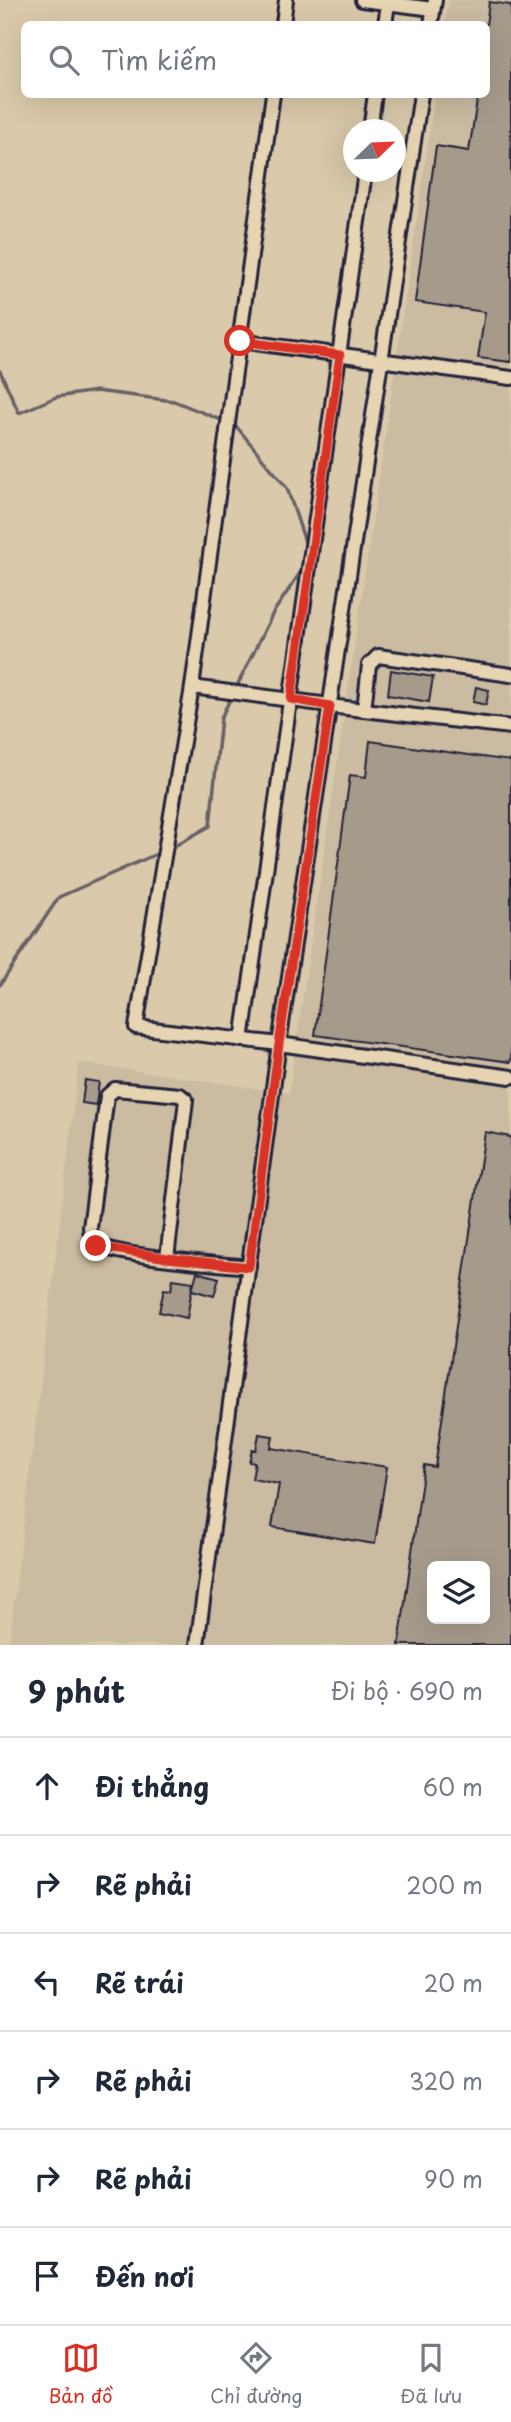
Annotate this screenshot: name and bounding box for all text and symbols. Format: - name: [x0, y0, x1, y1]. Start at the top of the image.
- search box: [21, 21, 490, 98]
- text: Tìm kiếm: [101, 40, 217, 79]
- icon: search: [45, 41, 83, 79]
- north arrow: [343, 119, 406, 182]
- route start: [224, 325, 255, 356]
- route end: [80, 1230, 111, 1261]
- map controls: [427, 1561, 490, 1624]
- button: layers: [427, 1561, 490, 1624]
- text: 9 phút: [28, 1668, 125, 1713]
- text: Đi bộ · 690 m: [331, 1673, 483, 1708]
- icon: ahead: [28, 1767, 66, 1805]
- text: Đi thẳng: [95, 1767, 209, 1806]
- text: 60 m: [423, 1769, 483, 1804]
- icon: right: [28, 1865, 66, 1903]
- text: Rẽ phải: [95, 1865, 192, 1904]
- text: 200 m: [406, 1867, 483, 1902]
- icon: left: [28, 1963, 66, 2001]
- text: Rẽ trái: [95, 1963, 184, 2002]
- text: 20 m: [424, 1965, 483, 2000]
- icon: right: [28, 2061, 66, 2099]
- text: Rẽ phải: [95, 2061, 192, 2100]
- text: 320 m: [409, 2063, 483, 2098]
- icon: right: [28, 2159, 66, 2197]
- text: Rẽ phải: [95, 2159, 192, 2198]
- text: 90 m: [424, 2161, 483, 2196]
- icon: arrive: [28, 2257, 66, 2295]
- text: Đến nơi: [95, 2257, 194, 2296]
- tab: Bản đồ: [49, 2339, 112, 2409]
- tab: Chỉ đường: [210, 2339, 302, 2409]
- tab: Đã lưu: [400, 2339, 462, 2409]

